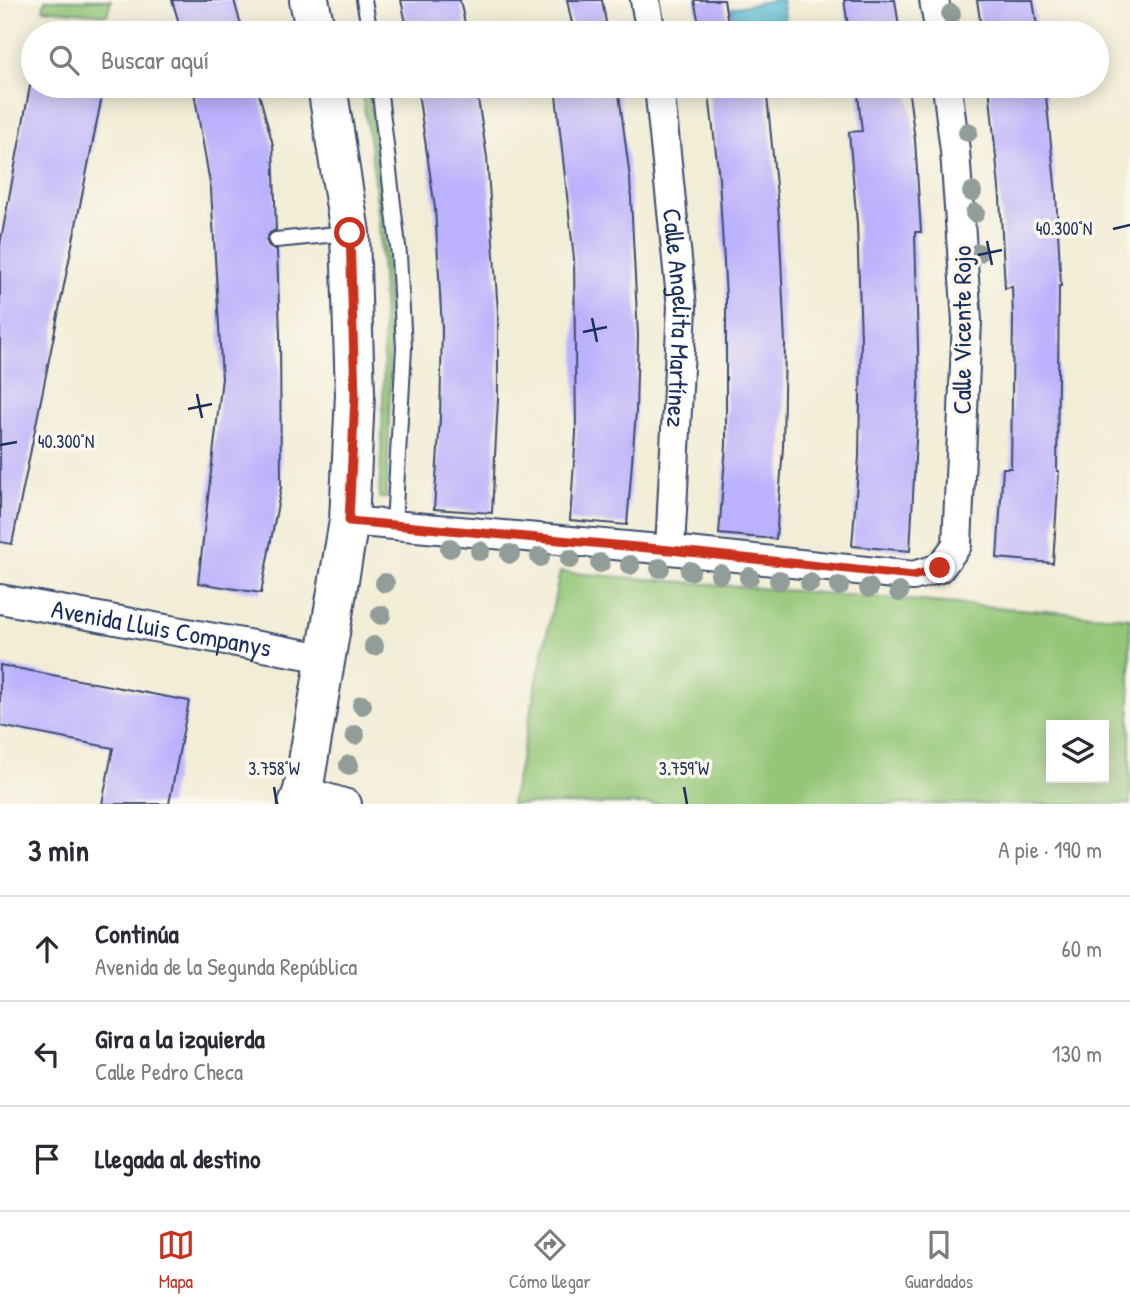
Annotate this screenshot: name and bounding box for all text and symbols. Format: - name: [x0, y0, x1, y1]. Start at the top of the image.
- search box: [21, 21, 1109, 98]
- icon: search: [45, 41, 83, 79]
- text: Buscar aquí: [101, 42, 209, 77]
- street label: Calle Angelita Martínez: [655, 206, 700, 429]
- text: 40.300°N: [1036, 216, 1092, 241]
- route start: [334, 217, 365, 248]
- street label: Calle Vicente Rojo: [944, 246, 979, 414]
- text: 40.300°N: [38, 429, 94, 454]
- route end: [924, 552, 955, 583]
- street label: Avenida Lluis Companys: [49, 591, 274, 665]
- map controls: [1046, 720, 1109, 783]
- button: layers: [1046, 720, 1109, 783]
- text: 3.758°W: [248, 756, 300, 781]
- text: 3.759°W: [659, 756, 709, 781]
- text: 3 min: [28, 830, 89, 870]
- text: A pie · 190 m: [998, 834, 1102, 865]
- text: Continúa: [95, 916, 179, 951]
- icon: ahead: [28, 930, 66, 968]
- text: 60 m: [1062, 933, 1102, 964]
- text: Avenida de la Segunda República: [95, 951, 357, 982]
- text: Gira a la izquierda: [95, 1021, 265, 1056]
- icon: left: [28, 1035, 66, 1073]
- text: 130 m: [1052, 1038, 1102, 1069]
- text: Calle Pedro Checa: [95, 1056, 243, 1087]
- icon: arrive: [28, 1140, 66, 1178]
- text: Llegada al destino: [95, 1141, 261, 1176]
- tab: Mapa: [157, 1226, 195, 1294]
- tab: Cómo llegar: [509, 1226, 591, 1294]
- tab: Guardados: [904, 1226, 973, 1294]

